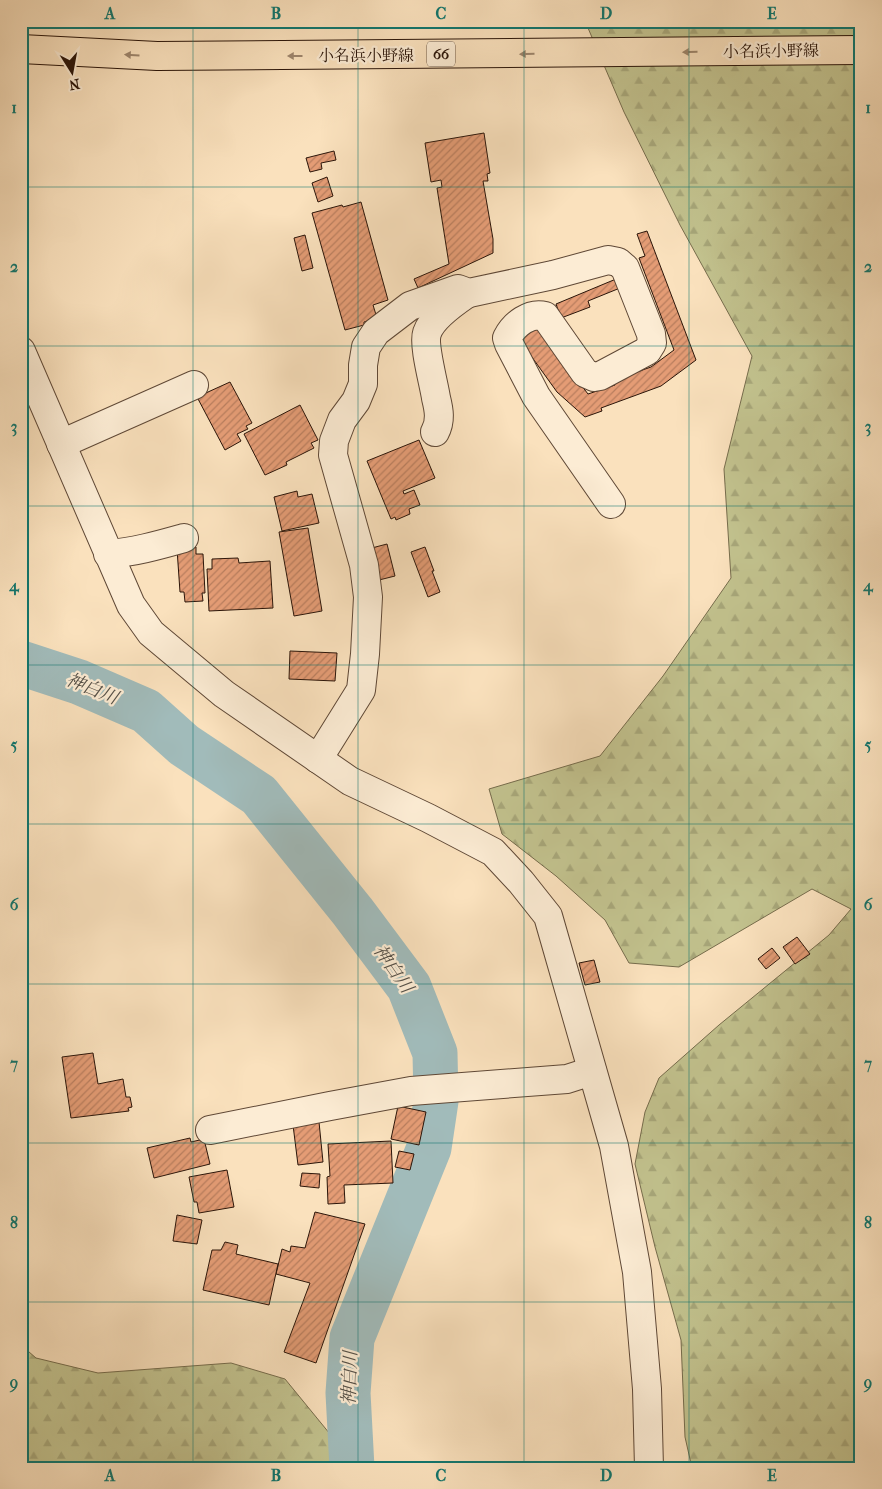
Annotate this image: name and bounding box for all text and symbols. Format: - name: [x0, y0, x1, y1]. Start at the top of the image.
- text: A: [104, 4, 116, 23]
- text: B: [271, 4, 281, 23]
- text: C: [436, 4, 447, 23]
- text: D: [600, 4, 612, 23]
- text: E: [767, 4, 777, 23]
- street label: 小名浜小野線: [723, 41, 819, 61]
- road number: 66: [427, 42, 455, 66]
- street label: 小名浜小野線: [318, 46, 414, 65]
- north arrow: [48, 48, 98, 98]
- one-way arrow: [681, 48, 697, 56]
- one-way arrow: [124, 50, 140, 58]
- one-way arrow: [519, 50, 535, 58]
- one-way arrow: [286, 52, 302, 60]
- text: N: [67, 75, 81, 94]
- text: 1: [11, 98, 17, 117]
- text: 1: [865, 98, 871, 117]
- text: 2: [10, 257, 18, 276]
- text: 2: [864, 257, 872, 276]
- text: 3: [11, 417, 17, 437]
- text: 3: [865, 417, 871, 437]
- text: 4: [8, 576, 20, 596]
- text: 4: [862, 576, 874, 596]
- water label: 神白川: [63, 669, 123, 710]
- text: 5: [11, 735, 18, 754]
- text: 5: [865, 735, 872, 754]
- text: 6: [10, 895, 19, 914]
- text: 6: [864, 895, 873, 914]
- water label: 神白川: [369, 941, 418, 999]
- text: 7: [9, 1054, 18, 1073]
- text: 7: [863, 1054, 872, 1073]
- text: 8: [10, 1213, 18, 1232]
- text: 8: [864, 1213, 872, 1232]
- water label: 神白川: [339, 1349, 362, 1405]
- text: 9: [9, 1373, 18, 1393]
- text: 9: [863, 1373, 872, 1393]
- text: A: [104, 1466, 116, 1485]
- text: B: [271, 1466, 281, 1485]
- text: C: [436, 1466, 447, 1485]
- text: D: [600, 1466, 612, 1485]
- text: E: [767, 1466, 777, 1485]

